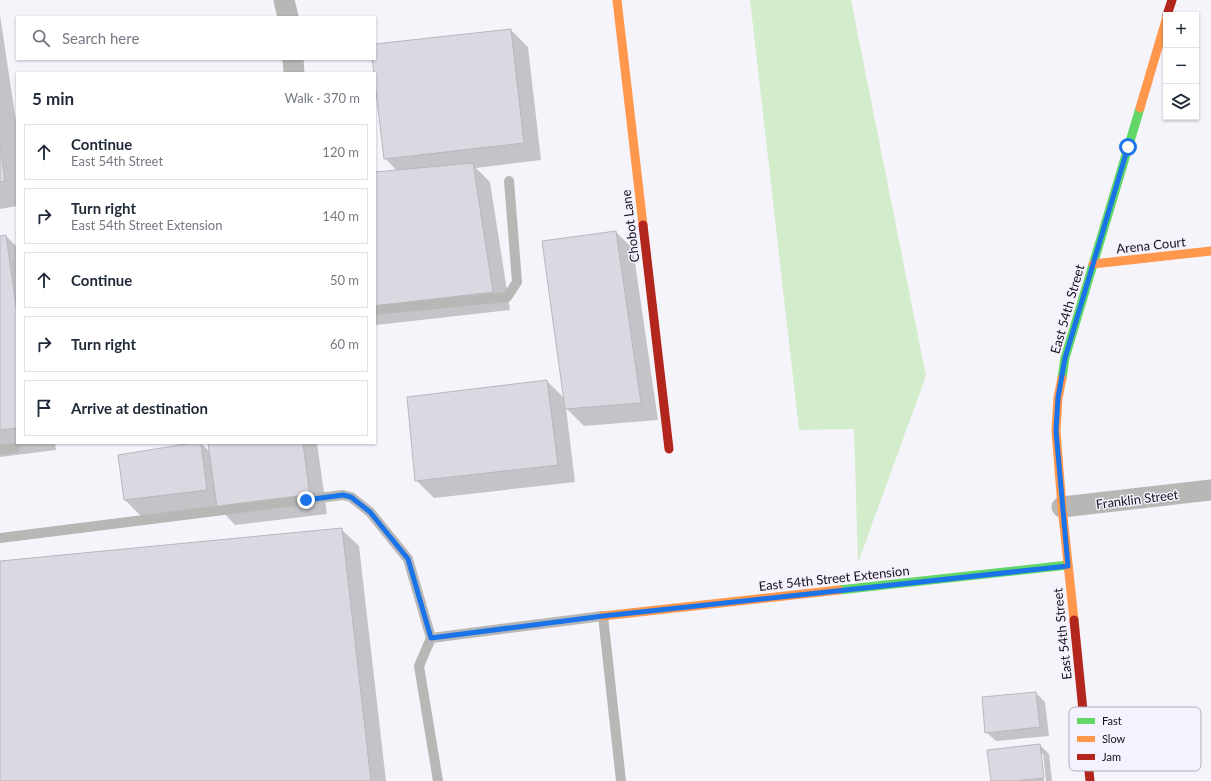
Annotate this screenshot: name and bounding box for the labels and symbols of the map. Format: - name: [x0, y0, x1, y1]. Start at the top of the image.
- route start: [1119, 138, 1137, 156]
- street label: Chobot Lane: [618, 189, 642, 263]
- street label: Arena Court: [1115, 233, 1187, 257]
- street label: East 54th Street: [1047, 262, 1087, 355]
- street label: Franklin Street: [1095, 486, 1179, 512]
- route end: [297, 491, 315, 509]
- street label: East 54th Street Extension: [758, 562, 910, 594]
- street label: East 54th Street: [1049, 587, 1075, 681]
- legend: [1069, 707, 1201, 771]
- text: Fast: [1102, 714, 1122, 727]
- text: Slow: [1102, 732, 1126, 745]
- text: Jam: [1102, 750, 1121, 763]

